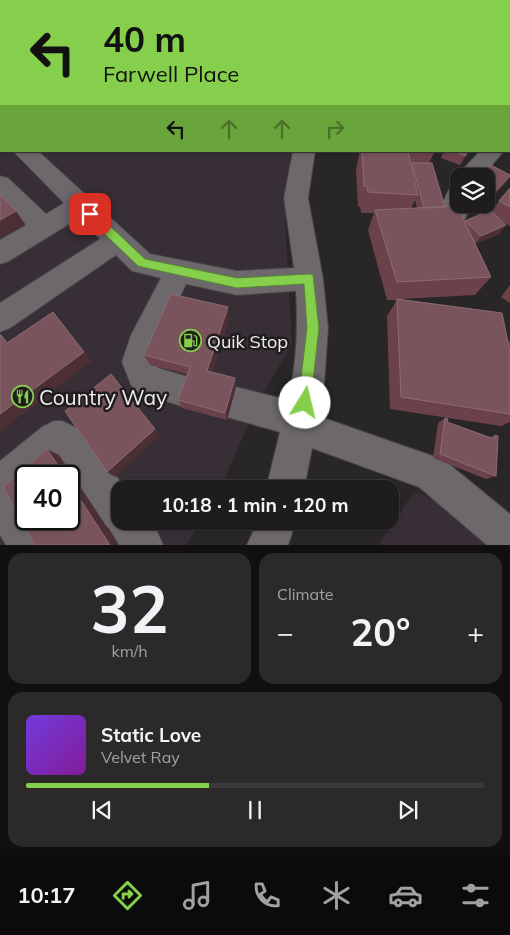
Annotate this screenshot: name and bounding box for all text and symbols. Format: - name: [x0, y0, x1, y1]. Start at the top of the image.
- text: 40 m: [103, 17, 186, 61]
- icon: left: [20, 20, 85, 85]
- text: Farwell Place: [103, 60, 239, 88]
- icon: left: [162, 115, 190, 143]
- icon: ahead: [215, 115, 243, 143]
- icon: ahead: [268, 115, 296, 143]
- icon: right: [321, 115, 349, 143]
- map controls: [450, 168, 495, 213]
- button: layers: [450, 168, 495, 213]
- pin: [69, 193, 111, 235]
- icon: arrive: [76, 200, 104, 228]
- fuel station icon: Quik Stop: [179, 329, 203, 353]
- place label: Quik Stop: [207, 330, 288, 353]
- position arrow: [278, 376, 330, 428]
- place label: Country Way: [39, 384, 167, 410]
- restaurant icon: Country Way: [11, 385, 35, 409]
- speed limit sign: 40: [15, 465, 80, 530]
- text: 10:18 · 1 min · 120 m: [161, 493, 349, 517]
- text: 32: [90, 568, 169, 649]
- text: Climate: [277, 584, 333, 604]
- text: 20°: [350, 608, 411, 656]
- text: −: [277, 615, 294, 650]
- text: +: [467, 615, 484, 650]
- text: km/h: [111, 641, 148, 661]
- text: Static Love: [101, 723, 201, 747]
- text: Velvet Ray: [101, 747, 180, 767]
- icon: previous: [88, 796, 116, 824]
- icon: pause: [241, 796, 269, 824]
- icon: next: [394, 796, 422, 824]
- icon: directions: [110, 878, 145, 913]
- icon: music: [180, 878, 215, 913]
- icon: phone: [249, 878, 284, 913]
- icon: climate: [319, 878, 354, 913]
- icon: car: [388, 878, 423, 913]
- icon: filters: [458, 878, 493, 913]
- text: 10:17: [17, 881, 76, 909]

